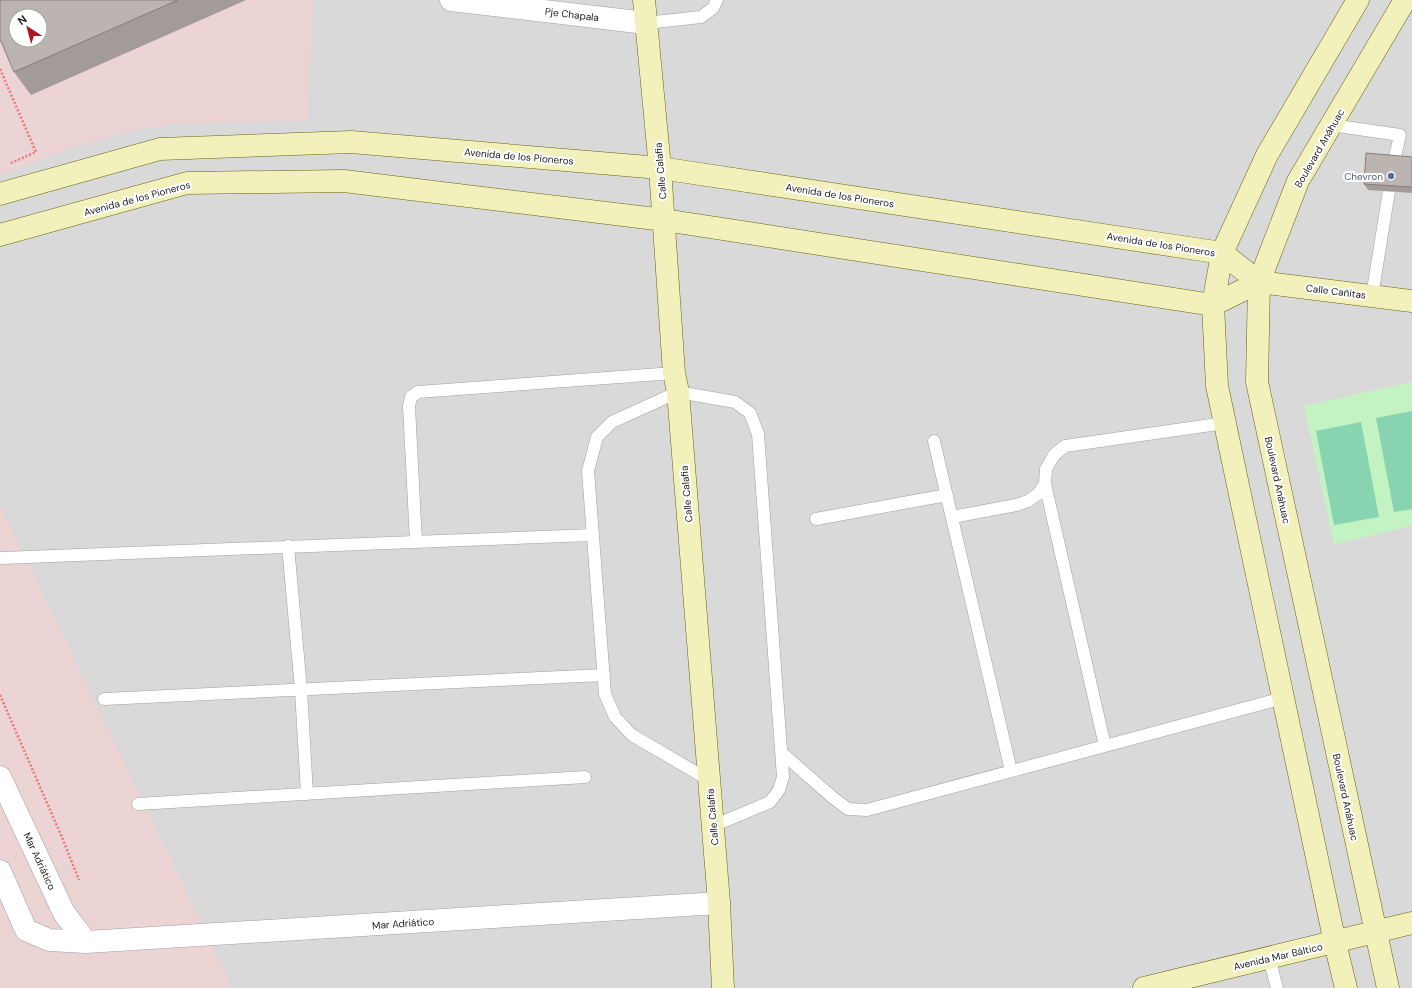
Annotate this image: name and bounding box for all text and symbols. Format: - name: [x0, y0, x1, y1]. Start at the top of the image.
- street label: Pje Chapala: [544, 5, 600, 24]
- north arrow: [8, 8, 48, 48]
- text: N: [15, 12, 29, 28]
- street label: Boulevard Anáhuac: [1292, 106, 1347, 190]
- street label: Calle Calafia: [652, 142, 669, 200]
- street label: Avenida de los Pioneros: [464, 145, 574, 168]
- place label: Chevron: [1344, 170, 1383, 183]
- marker: Chevron: [1386, 171, 1396, 181]
- street label: Avenida de los Pioneros: [82, 178, 192, 219]
- street label: Avenida de los Pioneros: [785, 180, 895, 211]
- street label: Avenida de los Pioneros: [1106, 229, 1216, 260]
- street label: Calle Cañitas: [1305, 281, 1367, 302]
- street label: Boulevard Anáhuac: [1262, 435, 1293, 525]
- street label: Calle Calafia: [678, 465, 695, 523]
- street label: Boulevard Anáhuac: [1330, 752, 1361, 842]
- street label: Calle Calafia: [704, 788, 721, 846]
- street label: Mar Adriático: [21, 830, 59, 892]
- street label: Mar Adriático: [372, 915, 435, 932]
- street label: Avenida Mar Báltico: [1232, 940, 1324, 973]

